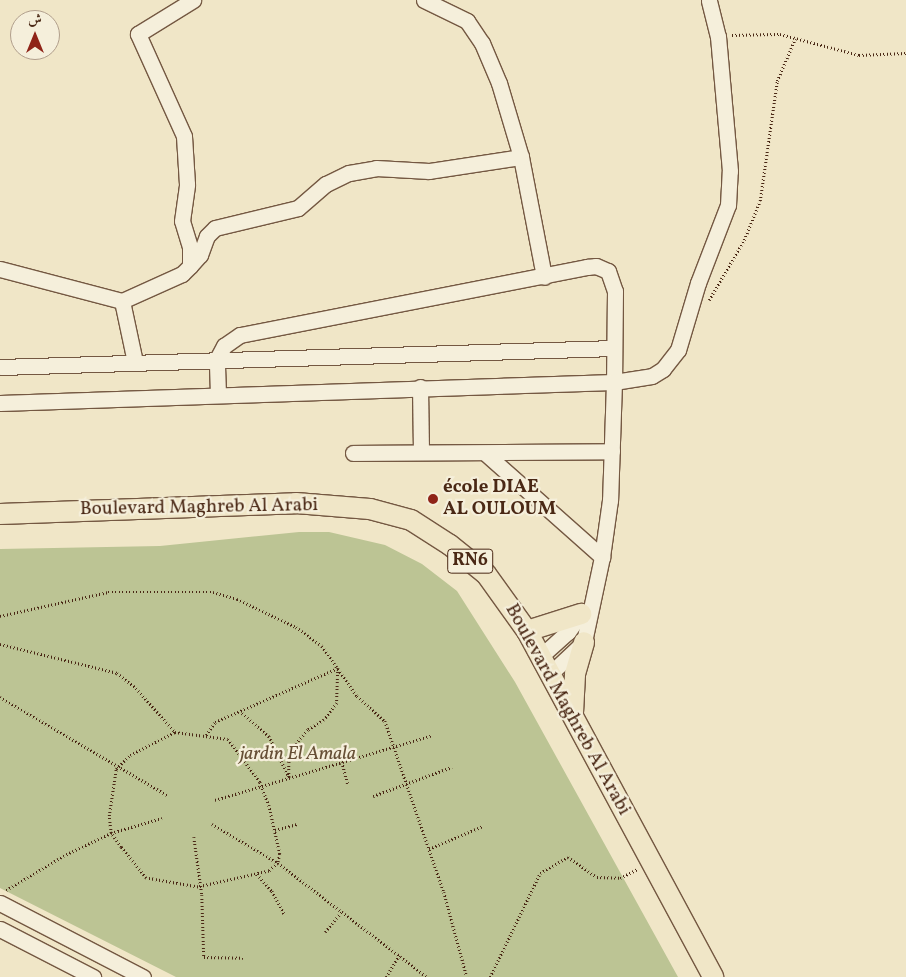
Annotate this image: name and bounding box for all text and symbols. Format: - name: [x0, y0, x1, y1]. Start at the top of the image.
- north arrow: [10, 10, 60, 60]
- text: ش: [28, 11, 42, 30]
- place label: école DIAE AL OULOUM: [443, 477, 556, 521]
- marker: école DIAE AL OULOUM: [427, 493, 439, 505]
- street label: Boulevard Maghreb Al Arabi: [80, 495, 318, 521]
- road number: RN6: [446, 546, 494, 576]
- street label: Boulevard Maghreb Al Arabi: [499, 600, 635, 820]
- park label: jardin El Amala: [240, 744, 356, 766]

